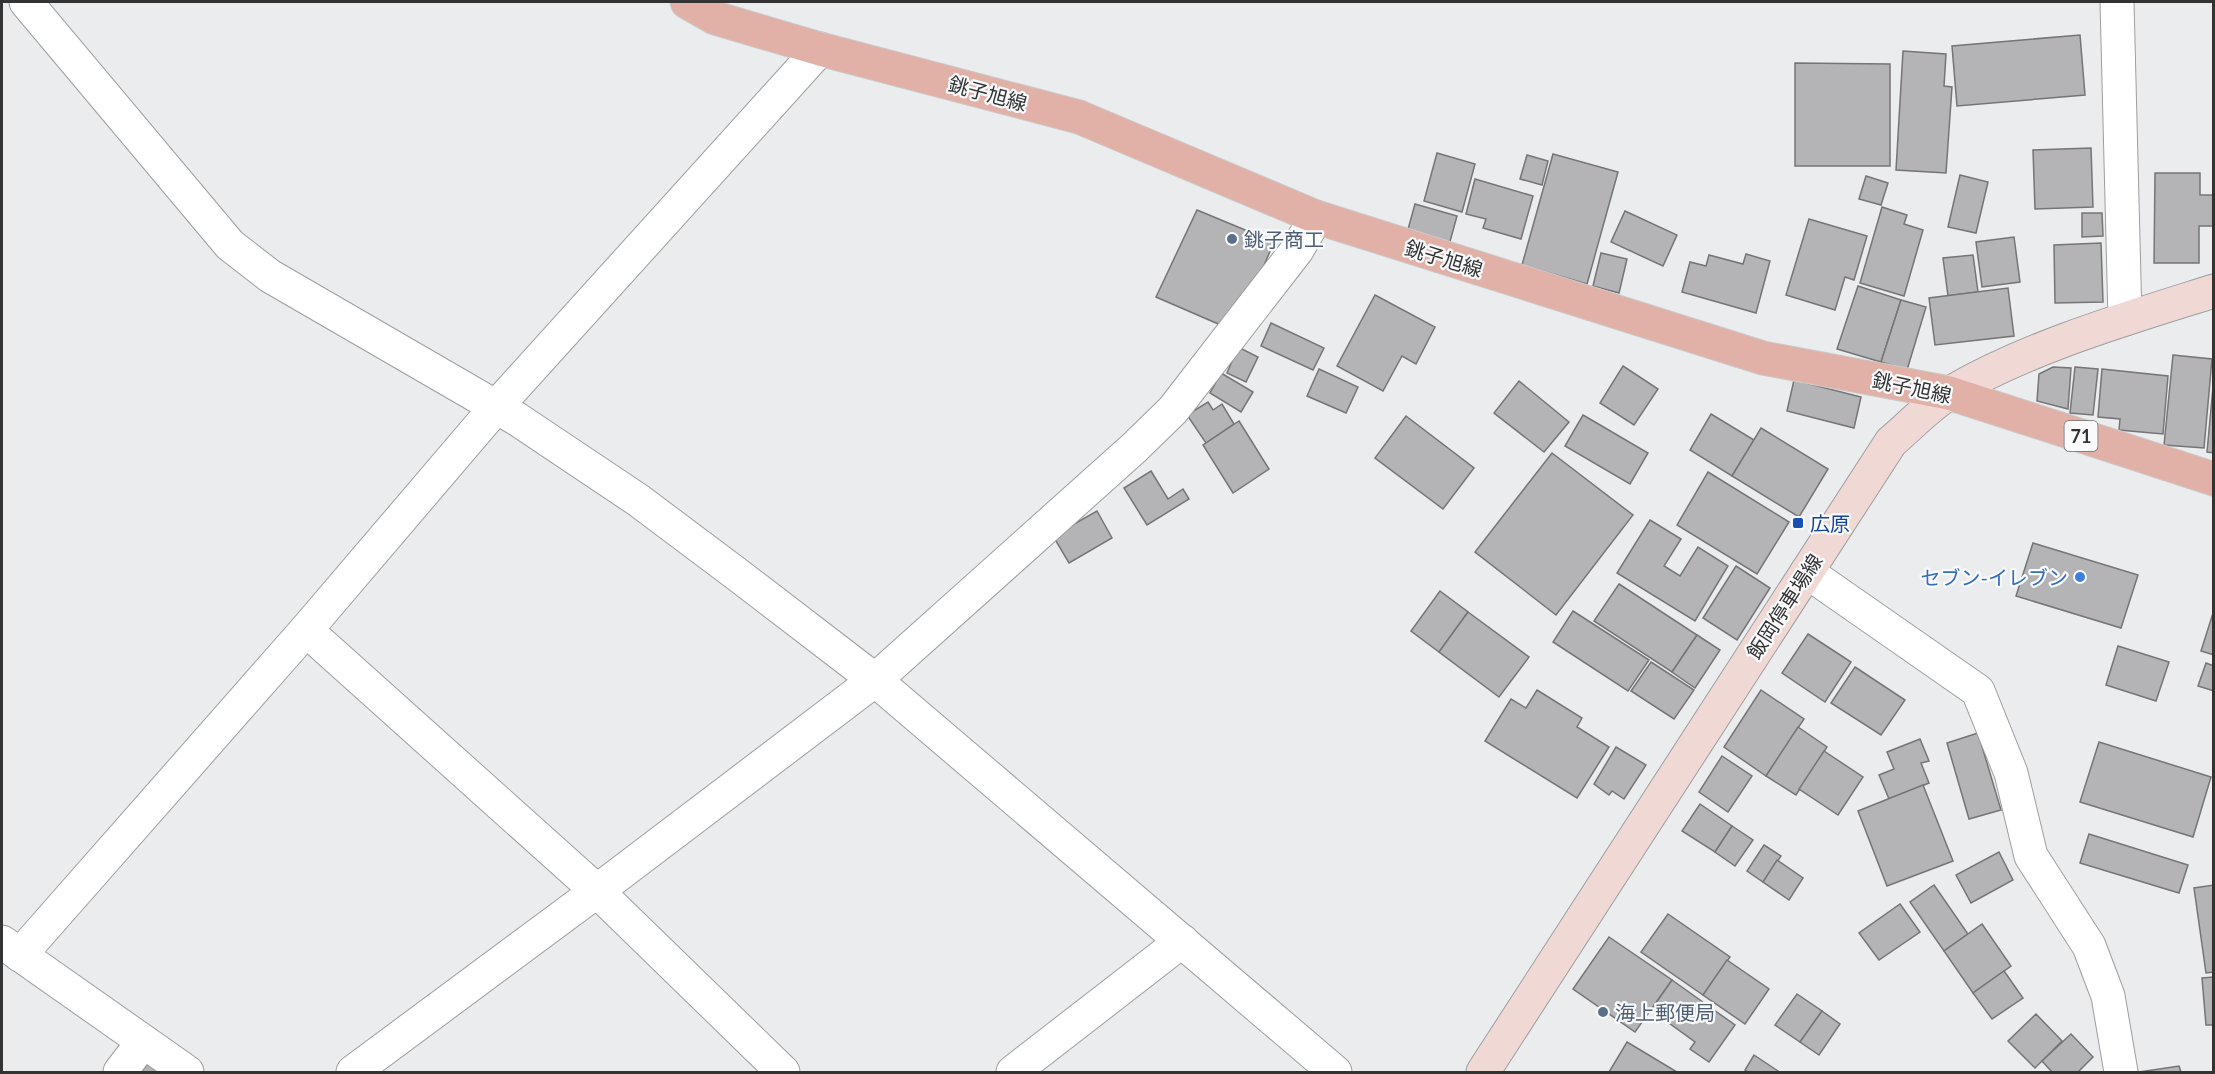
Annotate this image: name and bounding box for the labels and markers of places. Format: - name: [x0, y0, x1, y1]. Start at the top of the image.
- place label: 銚子商工: [1244, 227, 1324, 251]
- marker: 銚子商工: [1225, 232, 1239, 246]
- place label: 広原: [1810, 511, 1850, 535]
- marker: 広原: [1791, 516, 1805, 530]
- place label: セブン-イレブン: [1921, 565, 2068, 589]
- marker: セブン-イレブン: [2073, 570, 2087, 584]
- place label: 海上郵便局: [1615, 1000, 1715, 1024]
- marker: 海上郵便局: [1596, 1005, 1610, 1019]

